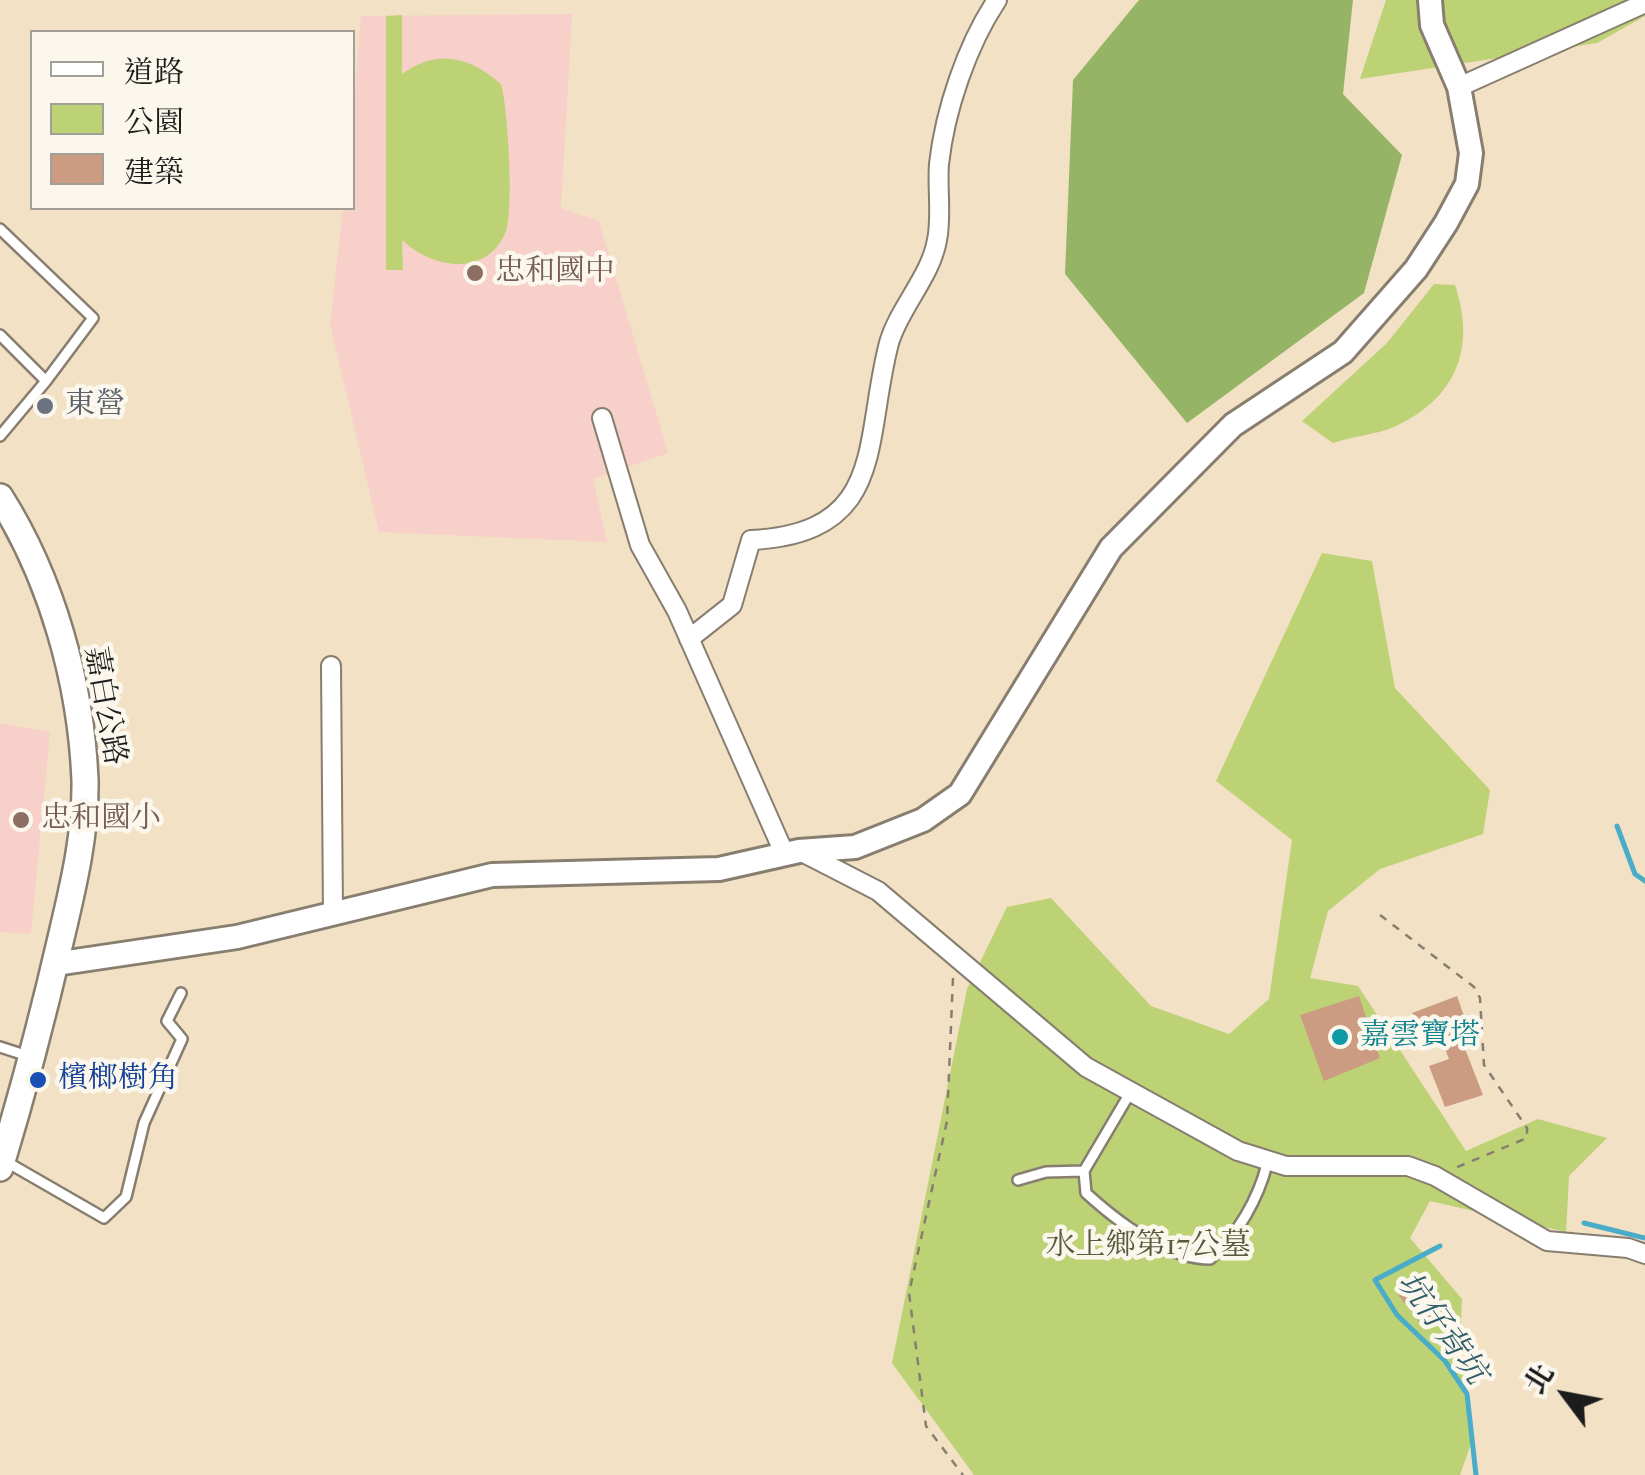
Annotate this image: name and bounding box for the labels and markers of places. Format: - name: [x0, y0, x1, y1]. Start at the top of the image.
- place label: 忠和國中: [495, 255, 615, 291]
- marker: 忠和國中: [464, 262, 486, 284]
- place label: 東營: [65, 388, 125, 424]
- marker: 東營: [34, 395, 56, 417]
- place label: 忠和國小: [41, 802, 161, 838]
- marker: 忠和國小: [10, 809, 32, 831]
- place label: 嘉雲寶塔: [1360, 1019, 1480, 1055]
- marker: 嘉雲寶塔: [1329, 1026, 1351, 1048]
- place label: 檳榔樹角: [58, 1062, 178, 1098]
- marker: 檳榔樹角: [27, 1069, 49, 1091]

